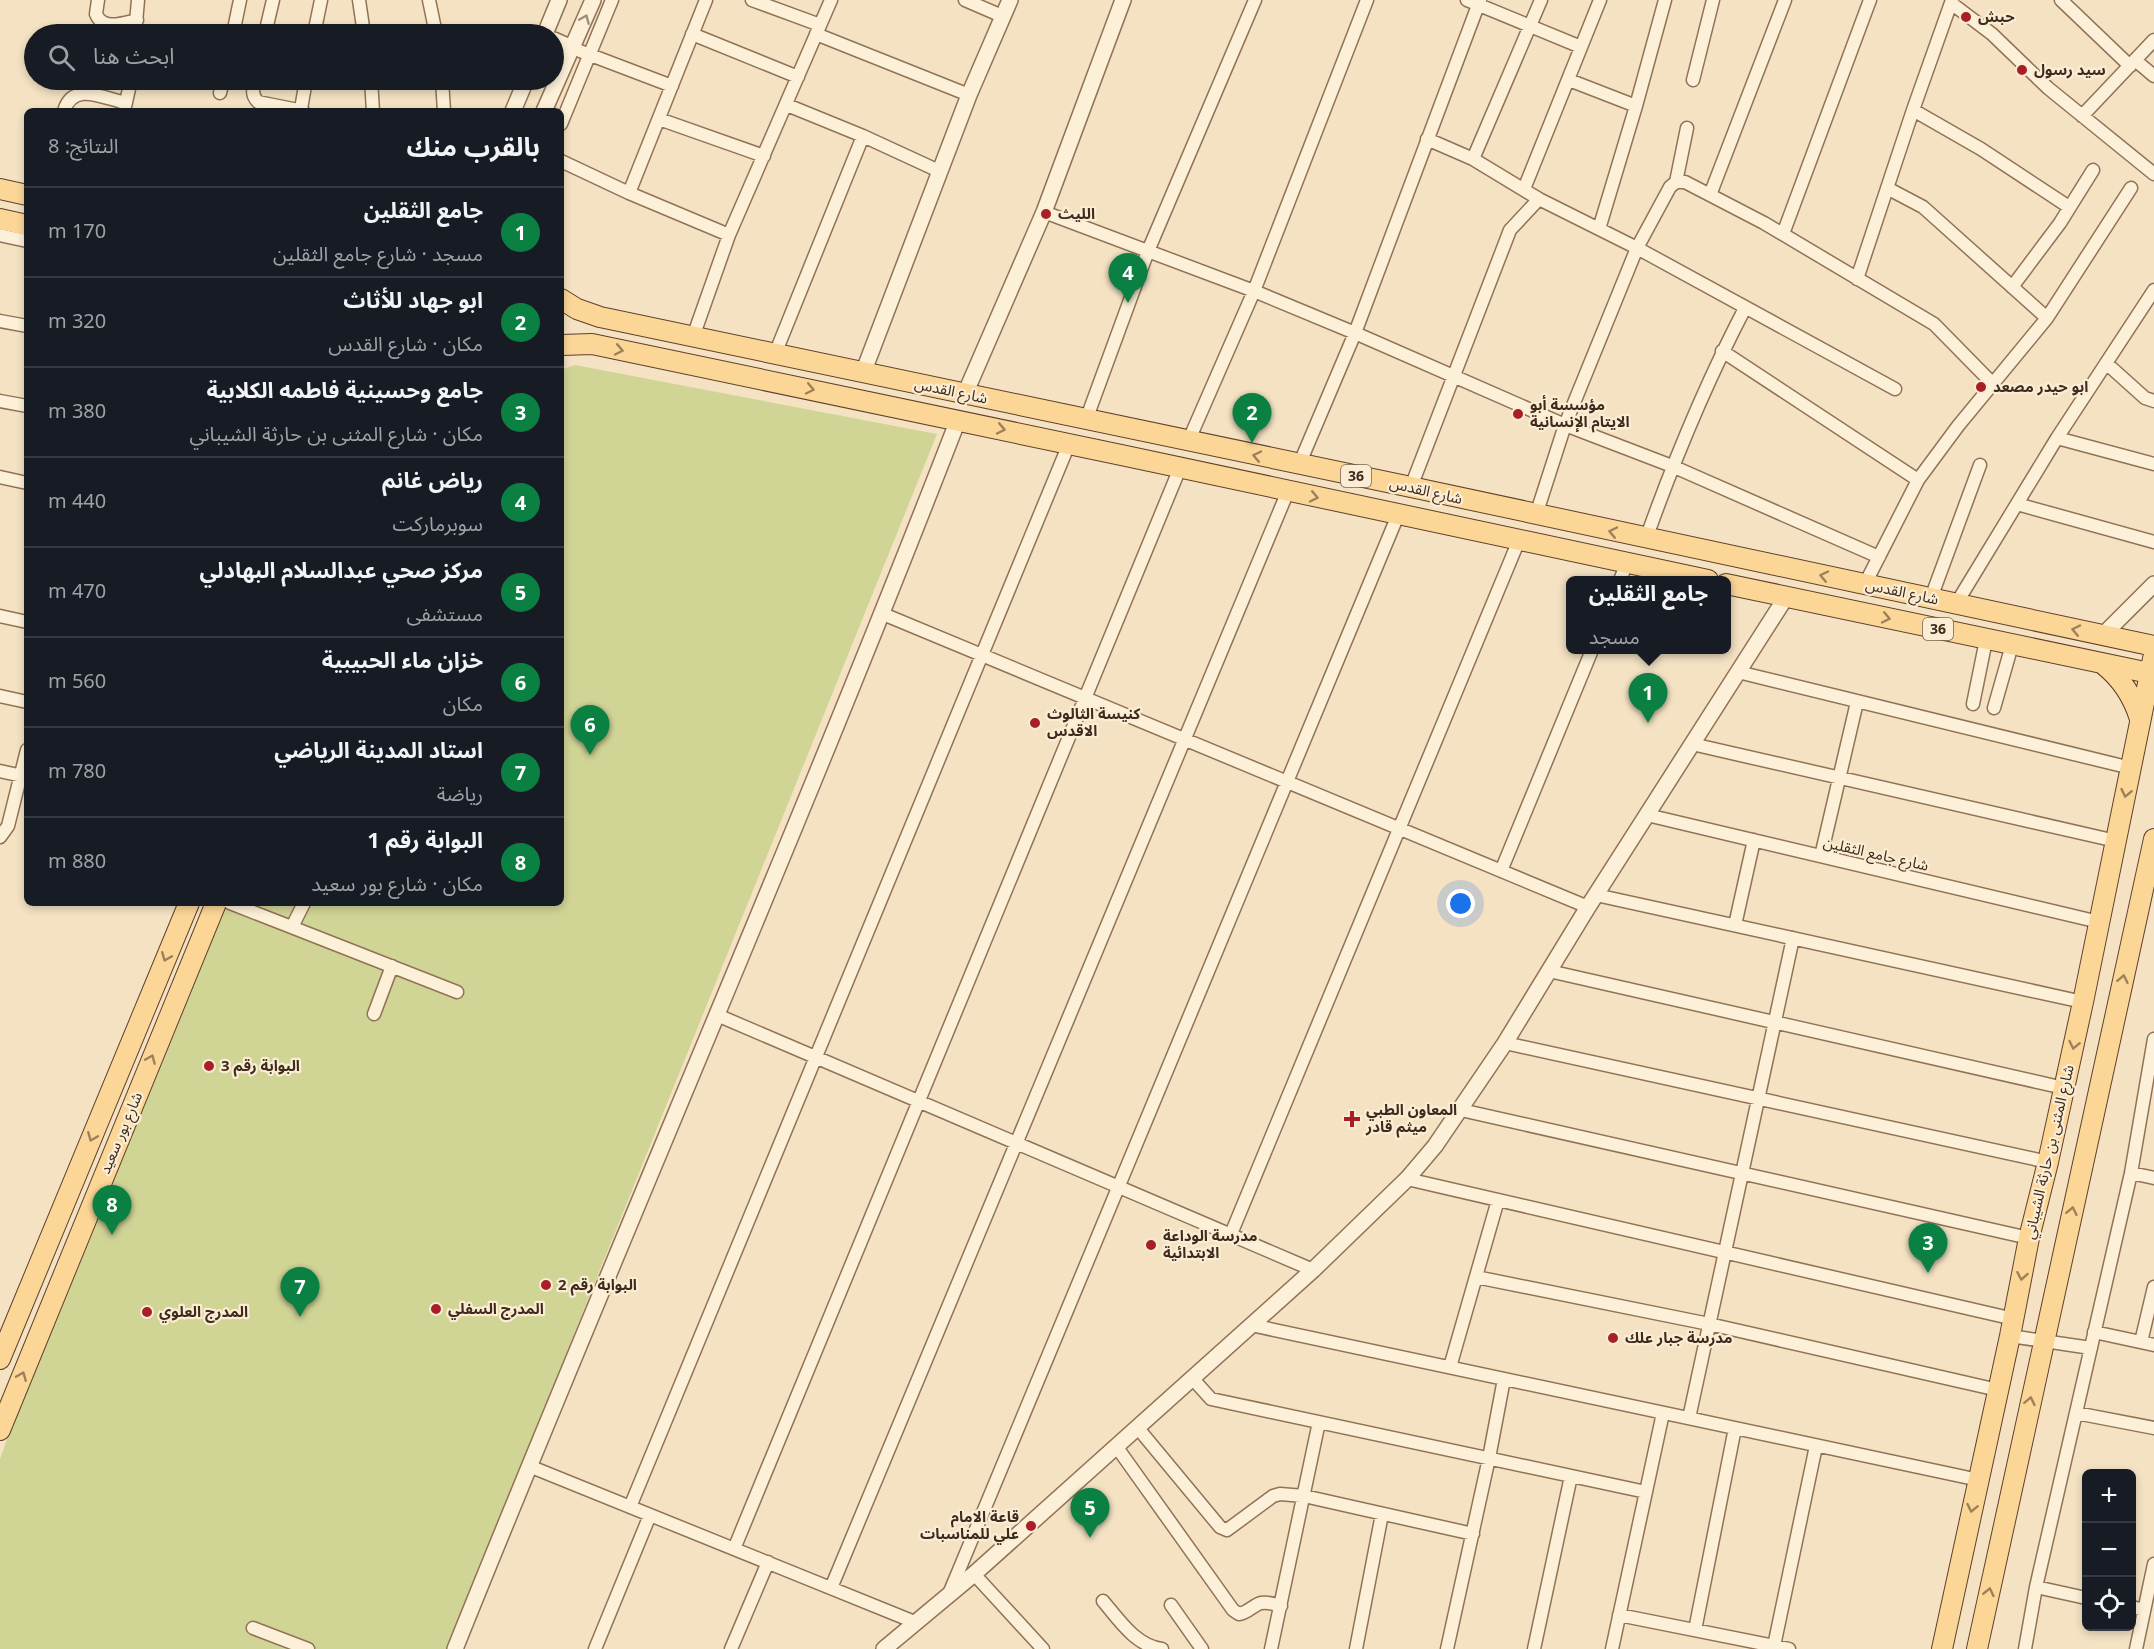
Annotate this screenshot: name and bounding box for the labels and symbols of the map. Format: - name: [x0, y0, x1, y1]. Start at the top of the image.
- place label: حبش: [1978, 1, 2015, 33]
- marker: حبش: [1959, 10, 1973, 24]
- one-way arrow: [578, 14, 590, 25]
- place label: سيد رسول: [2034, 54, 2106, 86]
- marker: سيد رسول: [2015, 63, 2029, 77]
- place label: الليث: [1058, 198, 1095, 230]
- marker: الليث: [1039, 207, 1053, 221]
- pin: 4: [1108, 254, 1148, 303]
- one-way arrow: [614, 342, 624, 355]
- street label: شارع القدس: [911, 368, 991, 414]
- place label: ابو حيدر مصعد: [1993, 371, 2088, 403]
- marker: ابو حيدر مصعد: [1974, 380, 1988, 394]
- one-way arrow: [804, 382, 814, 395]
- place label: مؤسسة أبو الايتام الإنسانية: [1530, 389, 1630, 438]
- pin: 2: [1232, 394, 1272, 443]
- marker: مؤسسة أبو الايتام الإنسانية: [1511, 407, 1525, 421]
- one-way arrow: [995, 422, 1005, 435]
- one-way arrow: [1253, 451, 1263, 464]
- road number: 36: [1341, 465, 1371, 487]
- street label: شارع القدس: [1386, 467, 1466, 515]
- one-way arrow: [1309, 490, 1319, 503]
- one-way arrow: [1608, 526, 1618, 539]
- street label: شارع القدس: [1862, 569, 1942, 615]
- one-way arrow: [1819, 570, 1829, 583]
- one-way arrow: [1881, 611, 1891, 624]
- road number: 36: [1923, 618, 1953, 640]
- one-way arrow: [2071, 624, 2081, 637]
- pin: 1: [1628, 674, 1668, 723]
- place label: كنيسة الثالوث الاقدس: [1047, 698, 1141, 747]
- pin: 6: [570, 706, 610, 755]
- marker: كنيسة الثالوث الاقدس: [1028, 716, 1042, 730]
- one-way arrow: [2120, 787, 2133, 797]
- street label: شارع جامع الثقلين: [1820, 826, 1932, 882]
- your location: [1446, 889, 1475, 918]
- one-way arrow: [161, 951, 173, 962]
- one-way arrow: [2116, 975, 2129, 985]
- one-way arrow: [2068, 1040, 2081, 1050]
- place label: البوابة رقم 3: [221, 1050, 300, 1082]
- one-way arrow: [144, 1054, 156, 1065]
- marker: البوابة رقم 3: [202, 1059, 216, 1073]
- street label: شارع المثنى بن حارثة الشيباني: [2013, 1061, 2085, 1242]
- street label: شارع بور سعيد: [89, 1087, 153, 1179]
- place label: المعاون الطبي ميثم قادر: [1365, 1094, 1457, 1143]
- marker: المعاون الطبي ميثم قادر: [1343, 1110, 1361, 1128]
- one-way arrow: [87, 1131, 99, 1142]
- pin: 8: [92, 1186, 132, 1235]
- one-way arrow: [2065, 1206, 2078, 1216]
- place label: مدرسة الوداعة الابتدائية: [1163, 1220, 1257, 1269]
- pin: 3: [1908, 1224, 1948, 1273]
- marker: مدرسة الوداعة الابتدائية: [1144, 1238, 1158, 1252]
- pin: 7: [280, 1268, 320, 1317]
- place label: البوابة رقم 2: [558, 1269, 637, 1301]
- one-way arrow: [2016, 1271, 2029, 1281]
- marker: البوابة رقم 2: [539, 1278, 553, 1292]
- place label: المدرج السفلي: [448, 1293, 544, 1325]
- place label: المدرج العلوي: [159, 1296, 248, 1328]
- marker: المدرج السفلي: [429, 1302, 443, 1316]
- marker: المدرج العلوي: [140, 1305, 154, 1319]
- place label: مدرسة جبار علك: [1625, 1322, 1733, 1354]
- marker: مدرسة جبار علك: [1606, 1331, 1620, 1345]
- one-way arrow: [15, 1371, 27, 1382]
- one-way arrow: [2023, 1397, 2036, 1407]
- pin: 5: [1070, 1488, 1110, 1538]
- place label: قاعة الامام علي للمناسبات: [920, 1501, 1019, 1550]
- one-way arrow: [1967, 1503, 1980, 1513]
- marker: قاعة الامام علي للمناسبات: [1024, 1519, 1038, 1533]
- one-way arrow: [1982, 1587, 1995, 1597]

